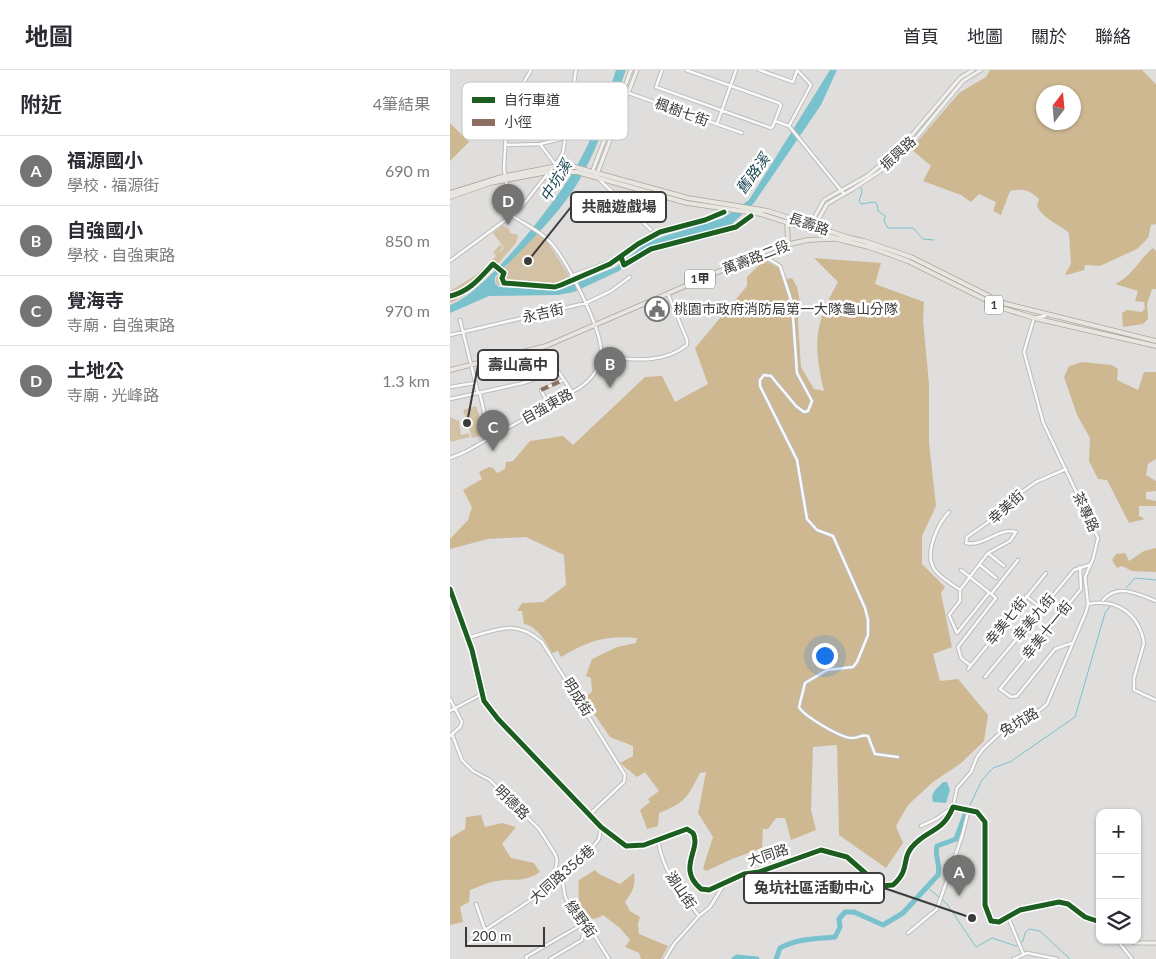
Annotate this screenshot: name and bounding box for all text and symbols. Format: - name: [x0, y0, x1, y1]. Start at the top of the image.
- text: 地圖: [25, 21, 73, 50]
- text: 首頁: [903, 25, 939, 47]
- text: 地圖: [967, 25, 1003, 47]
- text: 關於: [1031, 25, 1067, 47]
- text: 聯絡: [1095, 25, 1131, 47]
- legend: [462, 82, 628, 140]
- north arrow: [1036, 85, 1081, 130]
- text: 附近: [20, 91, 62, 116]
- text: 自行車道: [504, 91, 560, 108]
- text: 4筆結果: [373, 94, 430, 113]
- street label: 楓樹七街: [653, 94, 711, 129]
- text: 小徑: [504, 113, 532, 130]
- street label: 振興路: [877, 132, 919, 173]
- text: 福源國小: [67, 148, 143, 171]
- water label: 舊路溪: [732, 148, 774, 197]
- water label: 中坑溪: [536, 155, 576, 204]
- text: A: [30, 161, 42, 180]
- text: 690 m: [385, 161, 430, 180]
- text: 學校 · 福源街: [67, 175, 159, 194]
- pin: D: [492, 184, 524, 225]
- callout: 共融遊戲場: [571, 192, 666, 222]
- text: 共融遊戲場: [581, 197, 657, 215]
- street label: 長壽路: [787, 209, 832, 238]
- text: 自強國小: [67, 218, 143, 241]
- text: B: [31, 231, 41, 250]
- text: 850 m: [385, 231, 430, 250]
- street label: 萬壽路二段: [720, 236, 792, 277]
- text: 學校 · 自強東路: [67, 245, 175, 264]
- road number: 1甲: [685, 270, 715, 288]
- text: 覺海寺: [67, 288, 124, 311]
- public building icon: 桃園市政府消防局第一大隊龜山分隊: [644, 296, 670, 322]
- road number: 1: [985, 296, 1003, 314]
- street label: 永吉街: [521, 300, 565, 326]
- place label: 桃園市政府消防局第一大隊龜山分隊: [674, 300, 898, 317]
- text: C: [31, 301, 41, 320]
- text: 970 m: [385, 301, 430, 320]
- text: 寺廟 · 自強東路: [67, 315, 175, 334]
- pin: B: [594, 347, 626, 388]
- callout: 壽山高中: [478, 350, 558, 380]
- text: 壽山高中: [488, 355, 548, 373]
- text: 土地公: [67, 358, 124, 381]
- text: D: [30, 371, 42, 390]
- text: 1.3 km: [382, 371, 430, 390]
- text: 寺廟 · 光峰路: [67, 385, 159, 404]
- street label: 自強東路: [518, 385, 575, 427]
- pin: C: [477, 410, 509, 451]
- street label: 幸美街: [984, 486, 1027, 527]
- street label: 茶專路: [1070, 489, 1103, 534]
- street label: 幸美九街: [1009, 590, 1058, 644]
- street label: 幸美七街: [981, 594, 1030, 648]
- street label: 幸美十一街: [1018, 597, 1075, 662]
- your location: [812, 643, 838, 669]
- street label: 明成街: [560, 674, 597, 719]
- street label: 兔坑路: [996, 704, 1041, 739]
- street label: 明德路: [491, 781, 533, 823]
- map controls: [1096, 809, 1141, 944]
- button: +: [1096, 809, 1141, 854]
- street label: 大同路: [745, 840, 790, 869]
- street label: 大同路356巷: [526, 841, 598, 906]
- button: −: [1096, 854, 1141, 899]
- pin: A: [943, 855, 975, 896]
- street label: 湖山街: [663, 868, 700, 912]
- callout: 兔坑社區活動中心: [744, 873, 884, 903]
- text: 兔坑社區活動中心: [754, 878, 874, 896]
- street label: 綠野街: [562, 897, 601, 941]
- button: layers: [1096, 899, 1141, 944]
- scale bar: [465, 924, 545, 947]
- text: 200 m: [472, 927, 511, 944]

